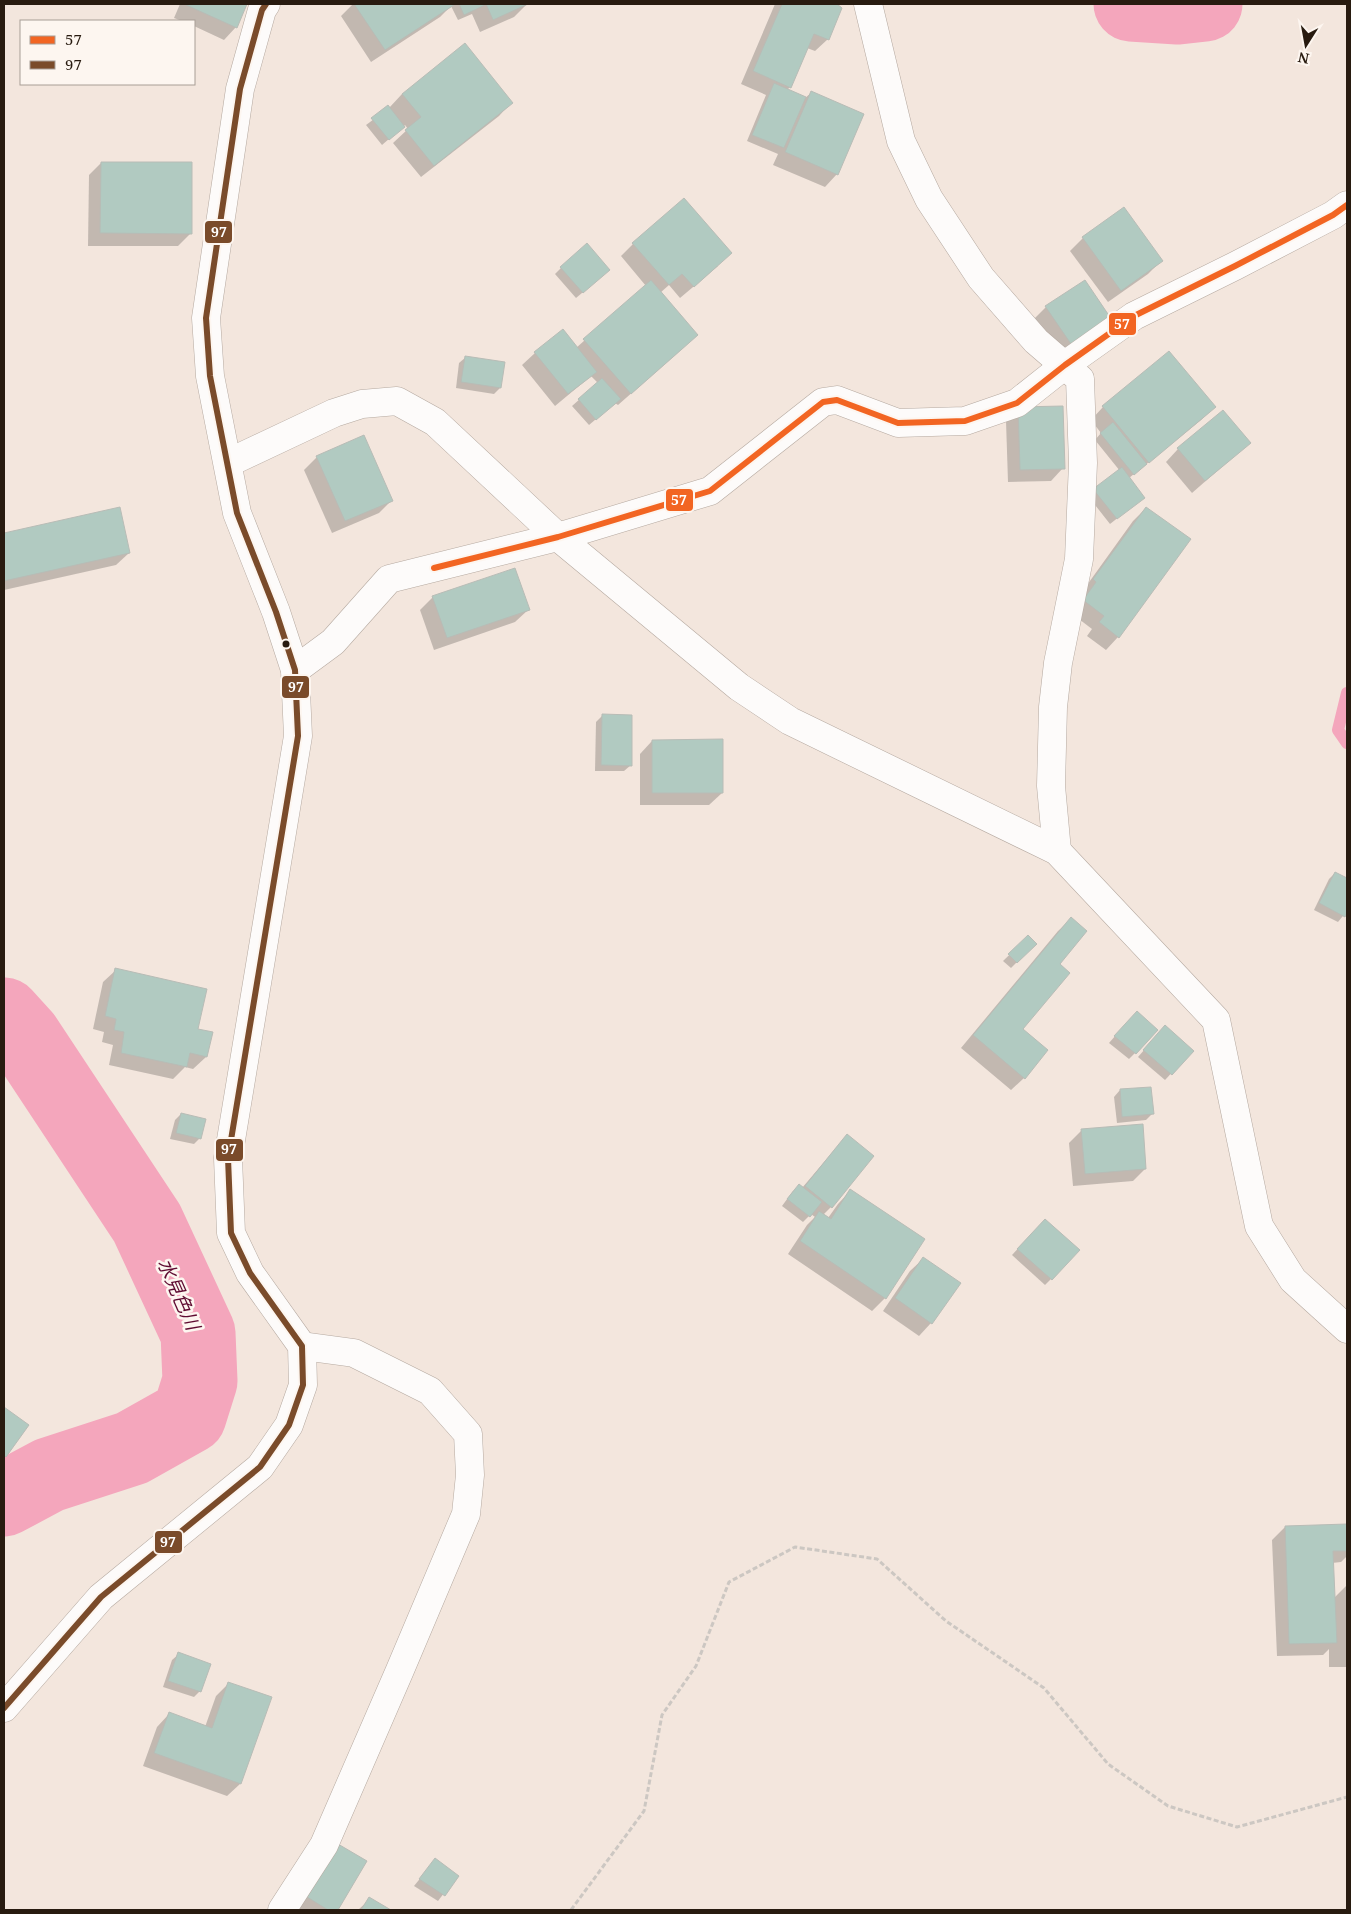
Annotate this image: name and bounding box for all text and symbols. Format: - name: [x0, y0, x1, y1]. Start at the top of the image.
- legend: [20, 20, 195, 85]
- north arrow: [1281, 20, 1331, 70]
- text: 57: [65, 29, 82, 49]
- text: N: [1296, 48, 1311, 69]
- text: 97: [65, 54, 82, 74]
- line badge: 97: [204, 220, 233, 244]
- text: 97: [211, 222, 227, 241]
- line badge: 57: [1108, 312, 1137, 336]
- text: 57: [1114, 314, 1130, 333]
- line badge: 57: [665, 488, 694, 512]
- text: 57: [671, 490, 687, 509]
- unlabelled marker: [281, 639, 291, 649]
- line badge: 97: [281, 675, 310, 699]
- text: 97: [288, 677, 304, 696]
- line badge: 97: [215, 1138, 244, 1162]
- text: 97: [221, 1139, 237, 1158]
- water label: 水見色川: [152, 1254, 207, 1336]
- line badge: 97: [154, 1530, 183, 1554]
- text: 97: [160, 1532, 176, 1551]

